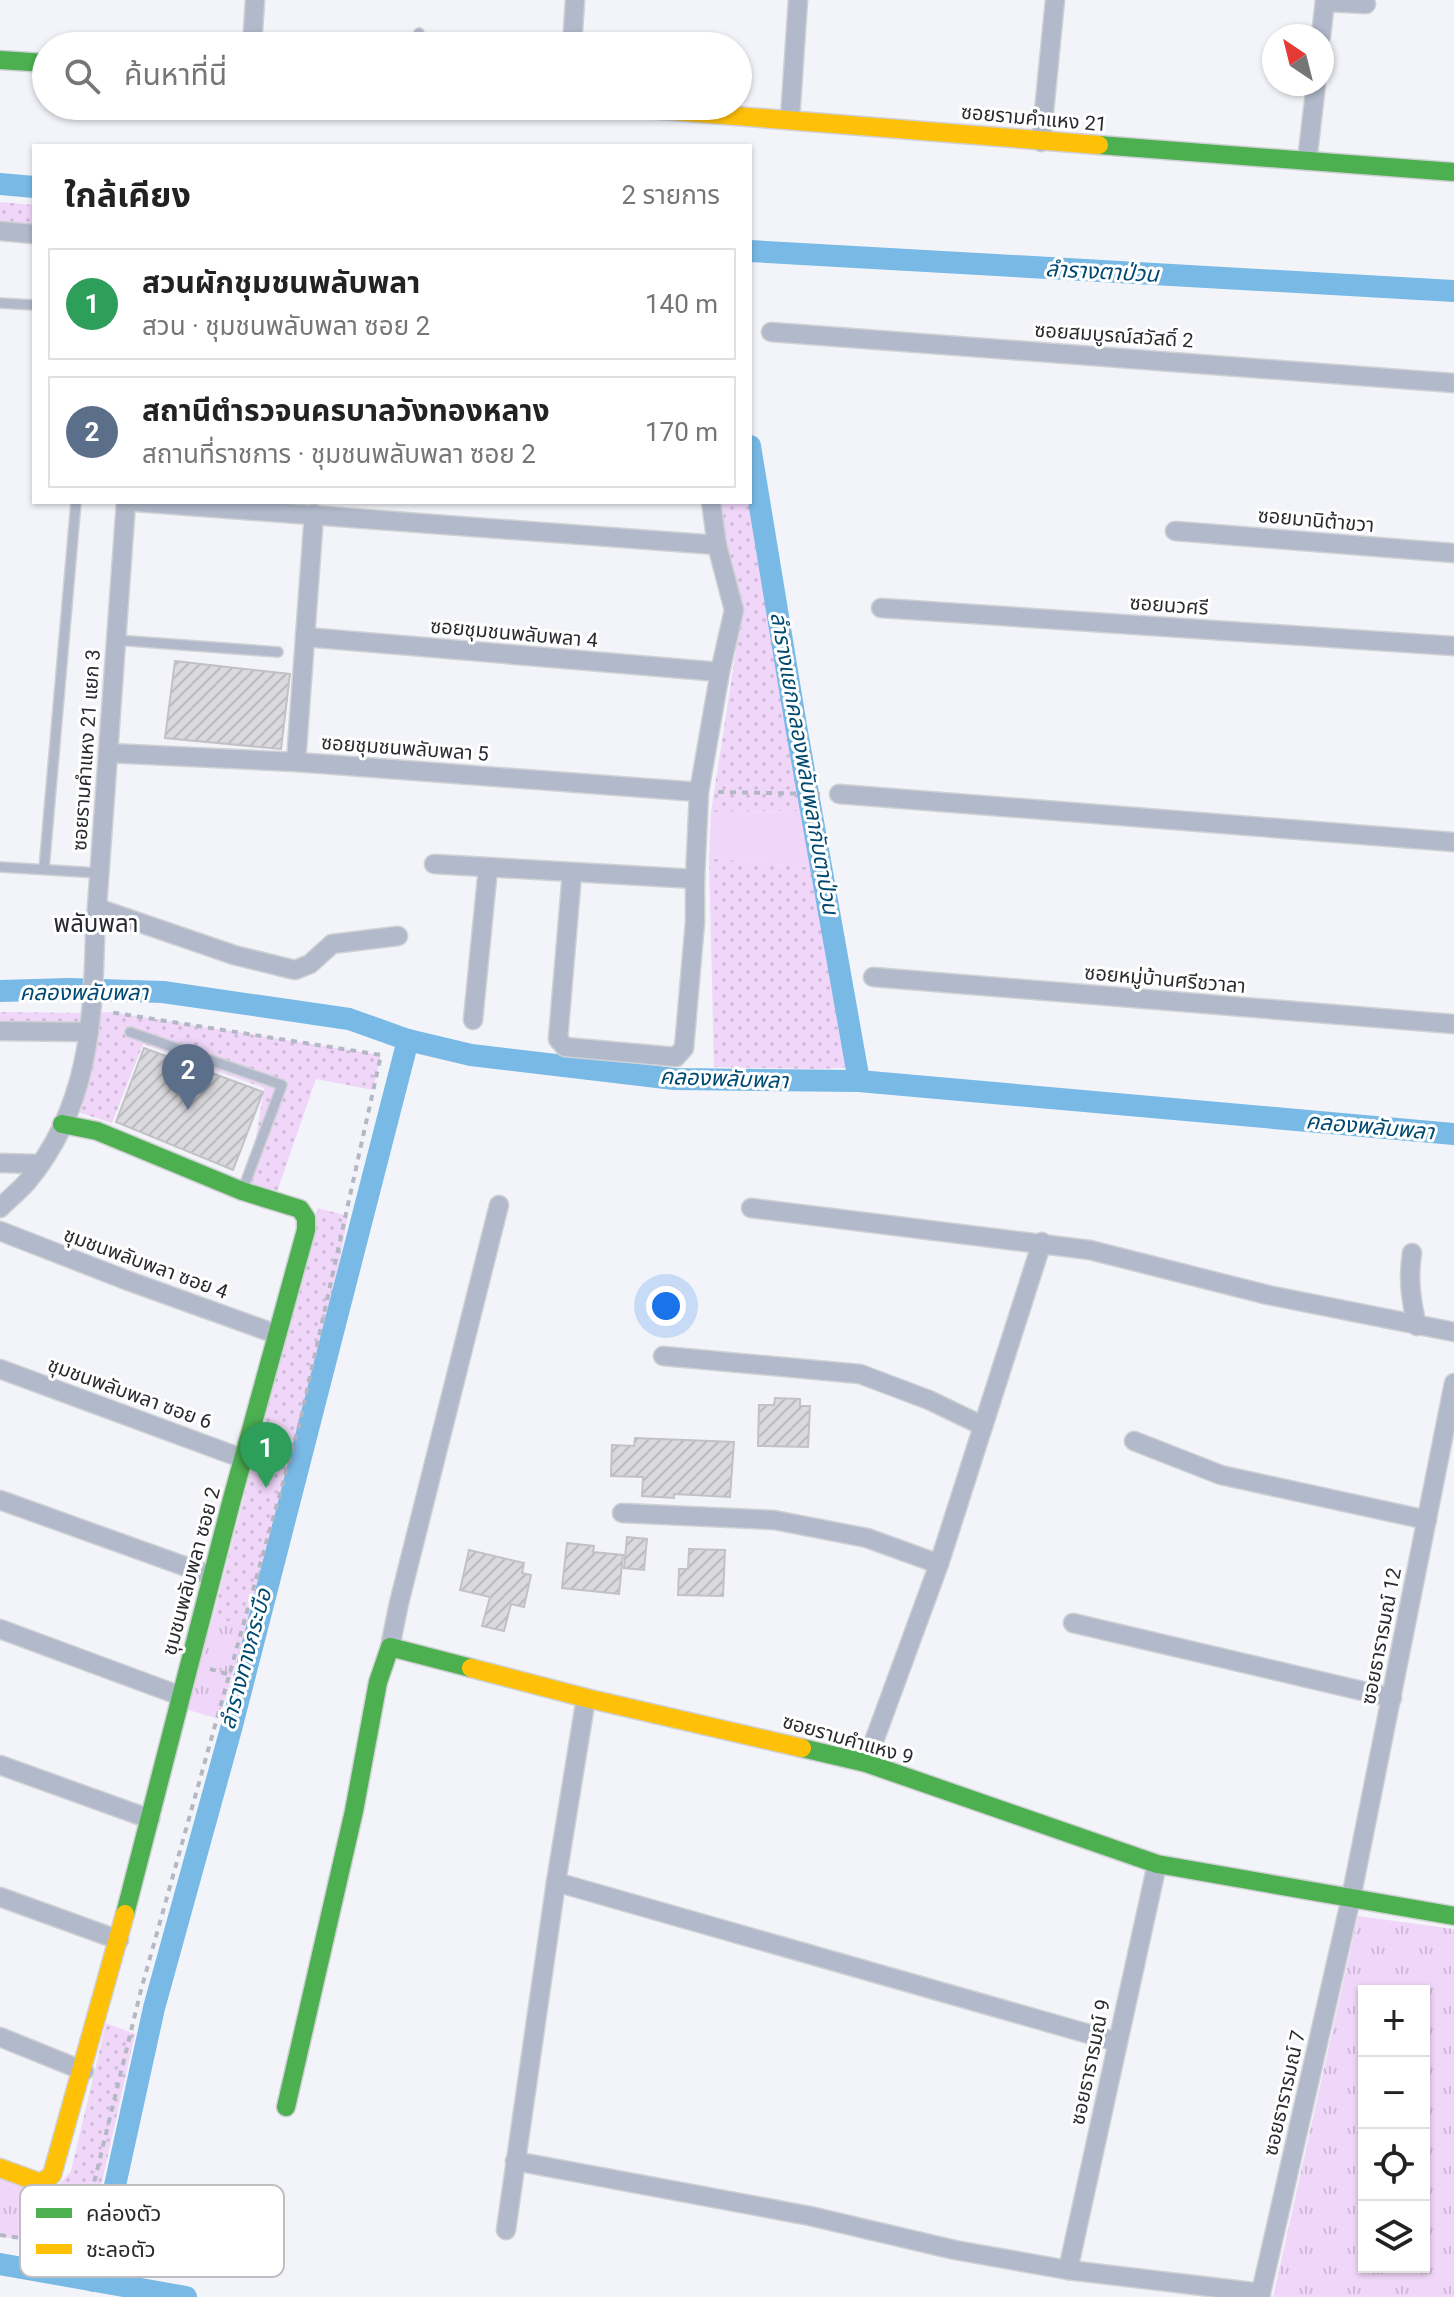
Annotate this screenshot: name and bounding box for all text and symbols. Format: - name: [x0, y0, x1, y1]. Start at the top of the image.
- north arrow: [1262, 24, 1334, 96]
- search box: [32, 32, 752, 120]
- icon: search: [60, 54, 104, 98]
- text: ค้นหาที่นี่: [124, 57, 227, 92]
- street label: ซอยรามคำแหง 21: [960, 100, 1108, 136]
- text: ใกล้เคียง: [64, 175, 191, 215]
- text: 2 รายการ: [621, 180, 720, 210]
- water label: ลำรางตาป่วน: [1045, 256, 1161, 287]
- text: สวนผักชุมชนพลับพลา: [142, 265, 420, 300]
- text: 1: [85, 289, 99, 319]
- text: 140 m: [645, 289, 718, 319]
- text: สวน · ชุมชนพลับพลา ซอย 2: [142, 311, 430, 341]
- street label: ซอยสมบูรณ์สวัสดิ์ 2: [1034, 317, 1194, 354]
- text: สถานีตำรวจนครบาลวังทองหลาง: [142, 393, 550, 428]
- text: 2: [85, 417, 99, 447]
- text: 170 m: [645, 417, 718, 447]
- text: สถานที่ราชการ · ชุมชนพลับพลา ซอย 2: [142, 439, 536, 469]
- street label: ซอยมานิต้าขวา: [1257, 503, 1375, 537]
- street label: ซอยนวศรี: [1129, 590, 1209, 620]
- water label: ลำรางแยกคลองพลับพลากับตาป่วน: [766, 610, 844, 918]
- street label: ซอยชุมชนพลับพลา 4: [429, 614, 599, 652]
- street label: ซอยรามคำแหง 21 แยก 3: [67, 648, 105, 852]
- street label: ซอยชุมชนพลับพลา 5: [320, 730, 490, 766]
- district label: พลับพลา: [53, 910, 139, 938]
- street label: ซอยหมู่บ้านศรีชวาลา: [1083, 960, 1247, 999]
- water label: คลองพลับพลา: [20, 980, 149, 1005]
- pin: 2: [162, 1044, 214, 1110]
- water label: คลองพลับพลา: [659, 1064, 790, 1093]
- water label: คลองพลับพลา: [1305, 1108, 1436, 1145]
- street label: ชุมชนพลับพลา ซอย 4: [61, 1222, 231, 1304]
- your location: [646, 1286, 686, 1326]
- street label: ชุมชนพลับพลา ซอย 6: [45, 1352, 215, 1434]
- pin: 1: [240, 1422, 292, 1488]
- street label: ชุมชนพลับพลา ซอย 2: [157, 1484, 225, 1658]
- street label: ซอยธารารมณ์ 12: [1356, 1565, 1406, 1707]
- water label: ลำรางทางกระบือ: [215, 1585, 277, 1732]
- street label: ซอยรามคำแหง 9: [780, 1709, 916, 1769]
- map controls: [1358, 1985, 1430, 2273]
- button: +: [1358, 1985, 1430, 2057]
- street label: ซอยธารารมณ์ 9: [1065, 1997, 1115, 2127]
- street label: ซอยธารารมณ์ 7: [1258, 2028, 1310, 2158]
- button: −: [1358, 2057, 1430, 2129]
- button: locate: [1358, 2129, 1430, 2201]
- legend: [20, 2185, 284, 2277]
- text: คล่องตัว: [86, 2201, 161, 2226]
- button: layers: [1358, 2201, 1430, 2273]
- text: ชะลอตัว: [86, 2237, 156, 2262]

